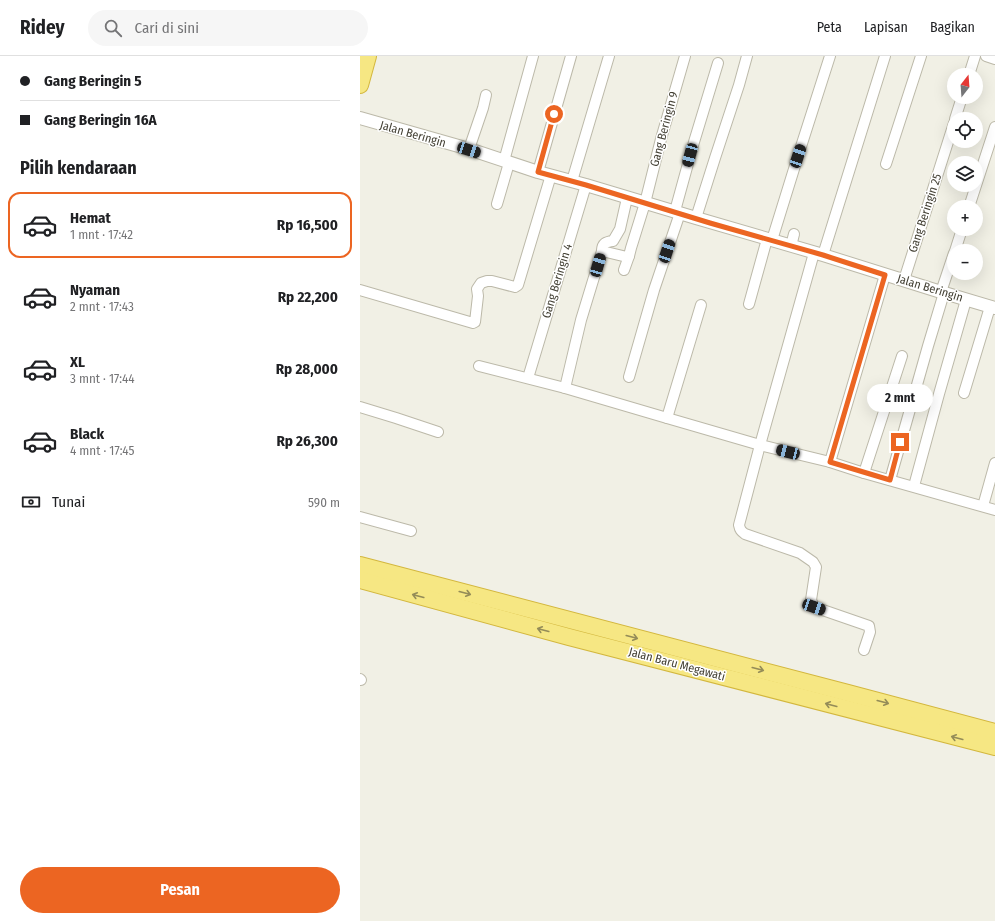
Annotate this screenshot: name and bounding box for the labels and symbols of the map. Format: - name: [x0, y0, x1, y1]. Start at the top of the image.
- north arrow: [947, 68, 983, 104]
- street label: Gang Beringin 9: [647, 90, 681, 168]
- route start: [545, 105, 563, 123]
- street label: Jalan Beringin: [378, 118, 448, 150]
- car: [456, 141, 482, 159]
- car: [681, 142, 699, 168]
- car: [789, 143, 807, 169]
- street label: Gang Beringin 25: [906, 171, 945, 254]
- car: [658, 238, 676, 264]
- street label: Gang Beringin 4: [539, 242, 575, 320]
- car: [589, 252, 607, 278]
- street label: Jalan Beringin: [895, 271, 965, 305]
- callout: 2 mnt: [867, 384, 933, 412]
- route end: [891, 433, 909, 451]
- car: [775, 443, 801, 461]
- one-way arrow: [459, 590, 472, 597]
- one-way arrow: [411, 591, 424, 599]
- car: [801, 597, 827, 617]
- one-way arrow: [537, 625, 550, 633]
- one-way arrow: [625, 633, 638, 641]
- street label: Jalan Baru Megawati: [627, 644, 727, 684]
- one-way arrow: [751, 666, 764, 674]
- one-way arrow: [877, 699, 890, 706]
- one-way arrow: [825, 701, 838, 708]
- one-way arrow: [951, 733, 964, 741]

